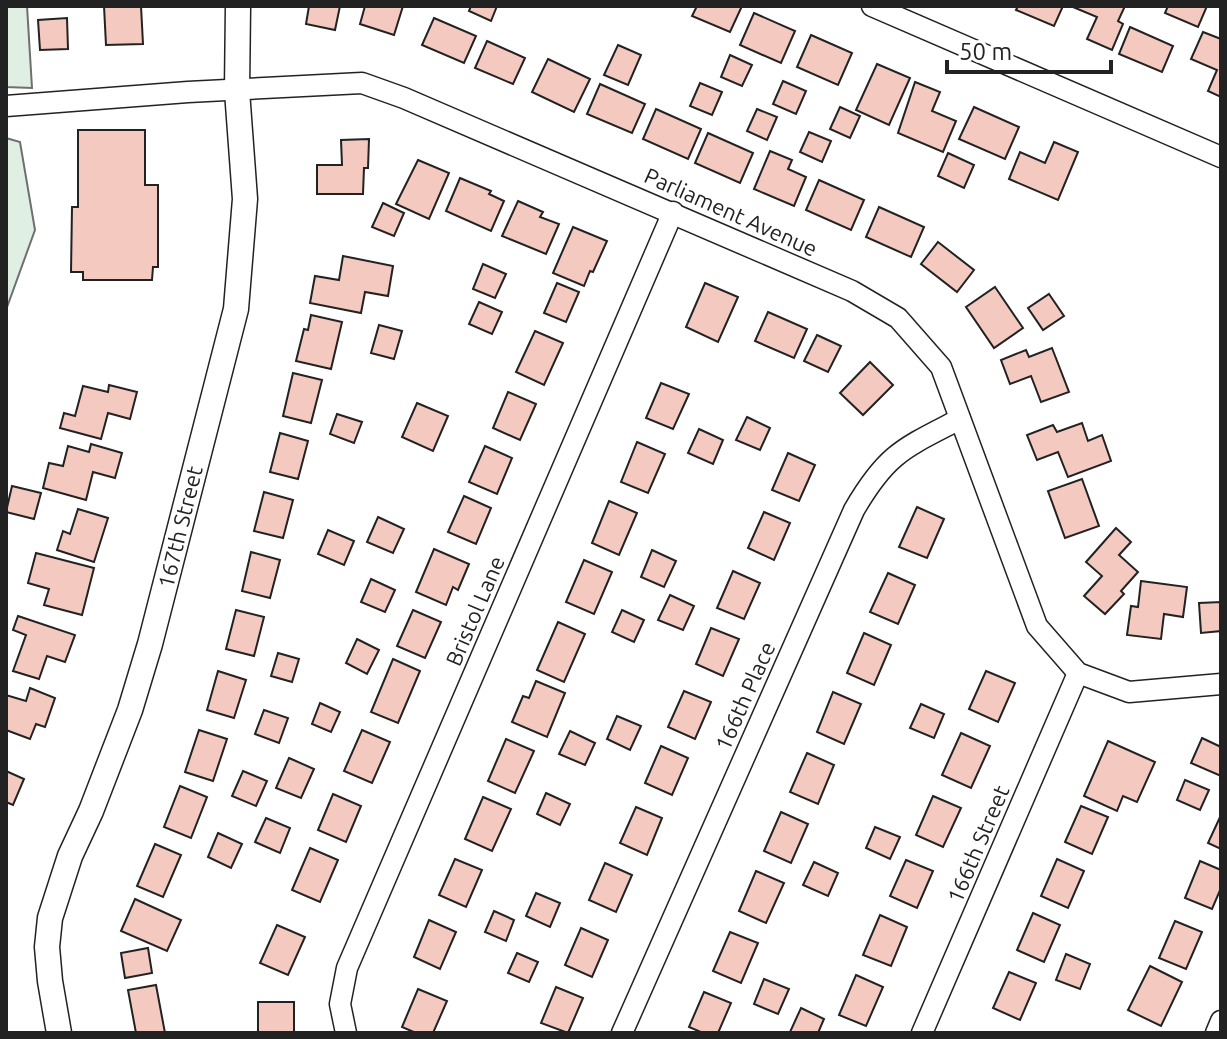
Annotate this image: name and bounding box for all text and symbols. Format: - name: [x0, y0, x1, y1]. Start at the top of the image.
- scale bar: [947, 24, 1111, 74]
- text: 50 m: [959, 38, 1012, 65]
- street label: Parliament Avenue: [641, 162, 821, 261]
- street label: 167th Street: [152, 463, 207, 591]
- street label: Bristol Lane: [440, 552, 509, 669]
- street label: 166th Place: [710, 638, 780, 754]
- street label: 166th Street: [942, 781, 1014, 906]

